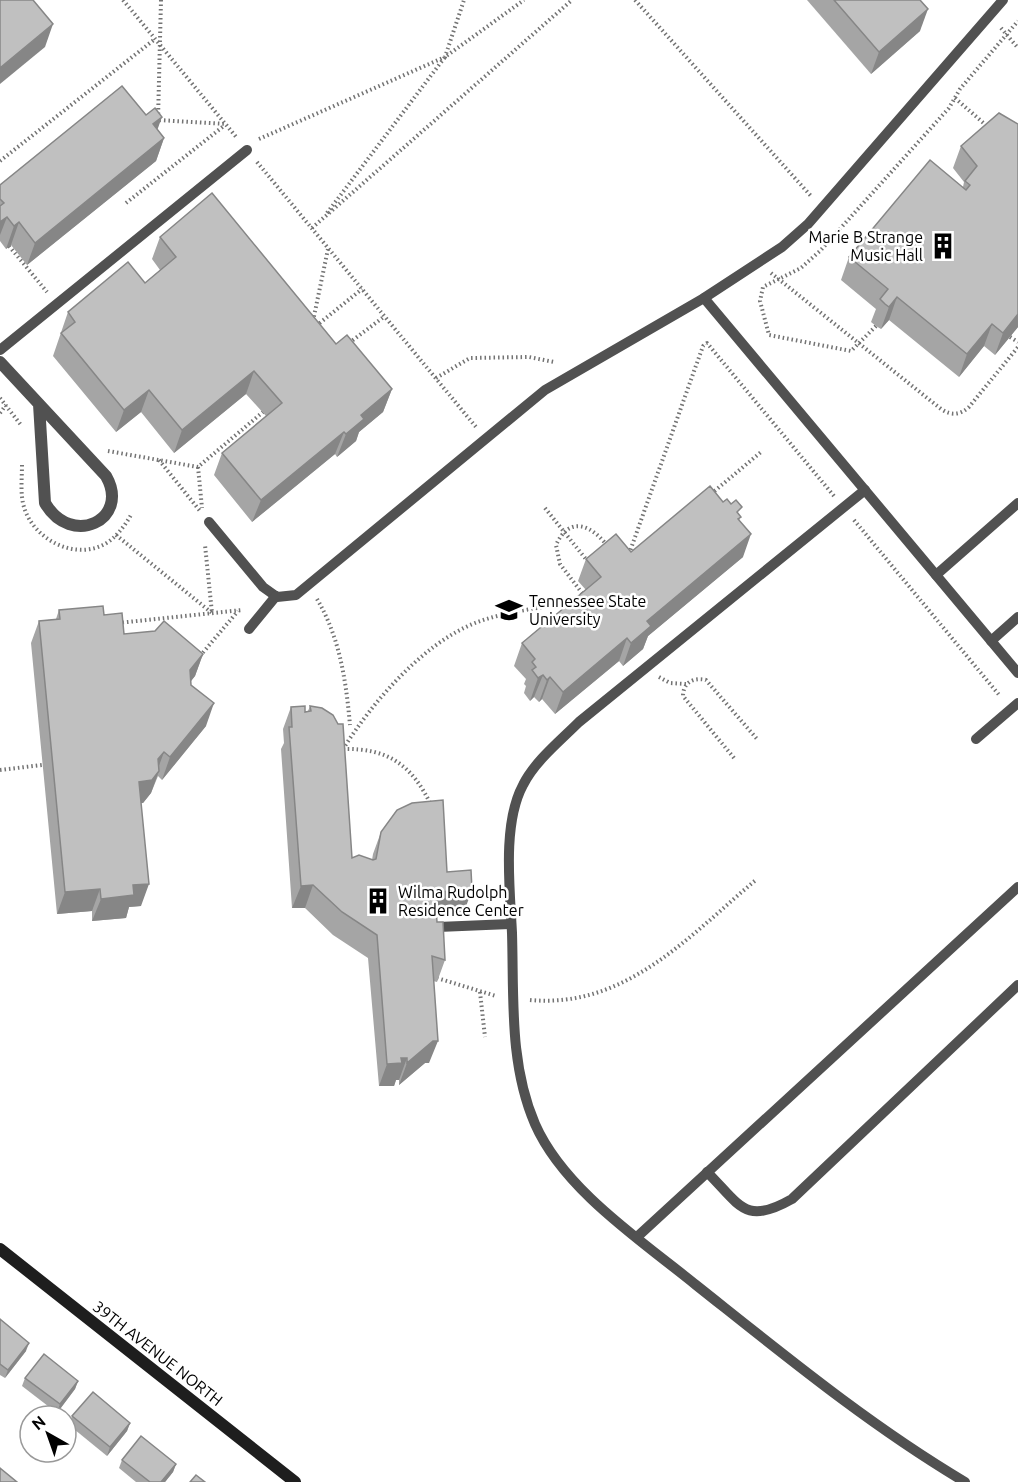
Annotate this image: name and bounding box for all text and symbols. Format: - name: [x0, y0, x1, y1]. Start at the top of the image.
- place label: Marie B Strange Music Hall: [808, 228, 923, 264]
- building icon: Marie B Strange Music Hall: [928, 231, 958, 261]
- place label: Tennessee State University: [529, 592, 646, 628]
- school or university icon: Tennessee State University: [494, 595, 524, 625]
- place label: Wilma Rudolph Residence Center: [398, 883, 524, 919]
- building icon: Wilma Rudolph Residence Center: [363, 886, 393, 916]
- street label: 39TH AVENUE NORTH: [90, 1297, 226, 1409]
- north arrow: [18, 1404, 78, 1464]
- text: N: [28, 1412, 49, 1433]

